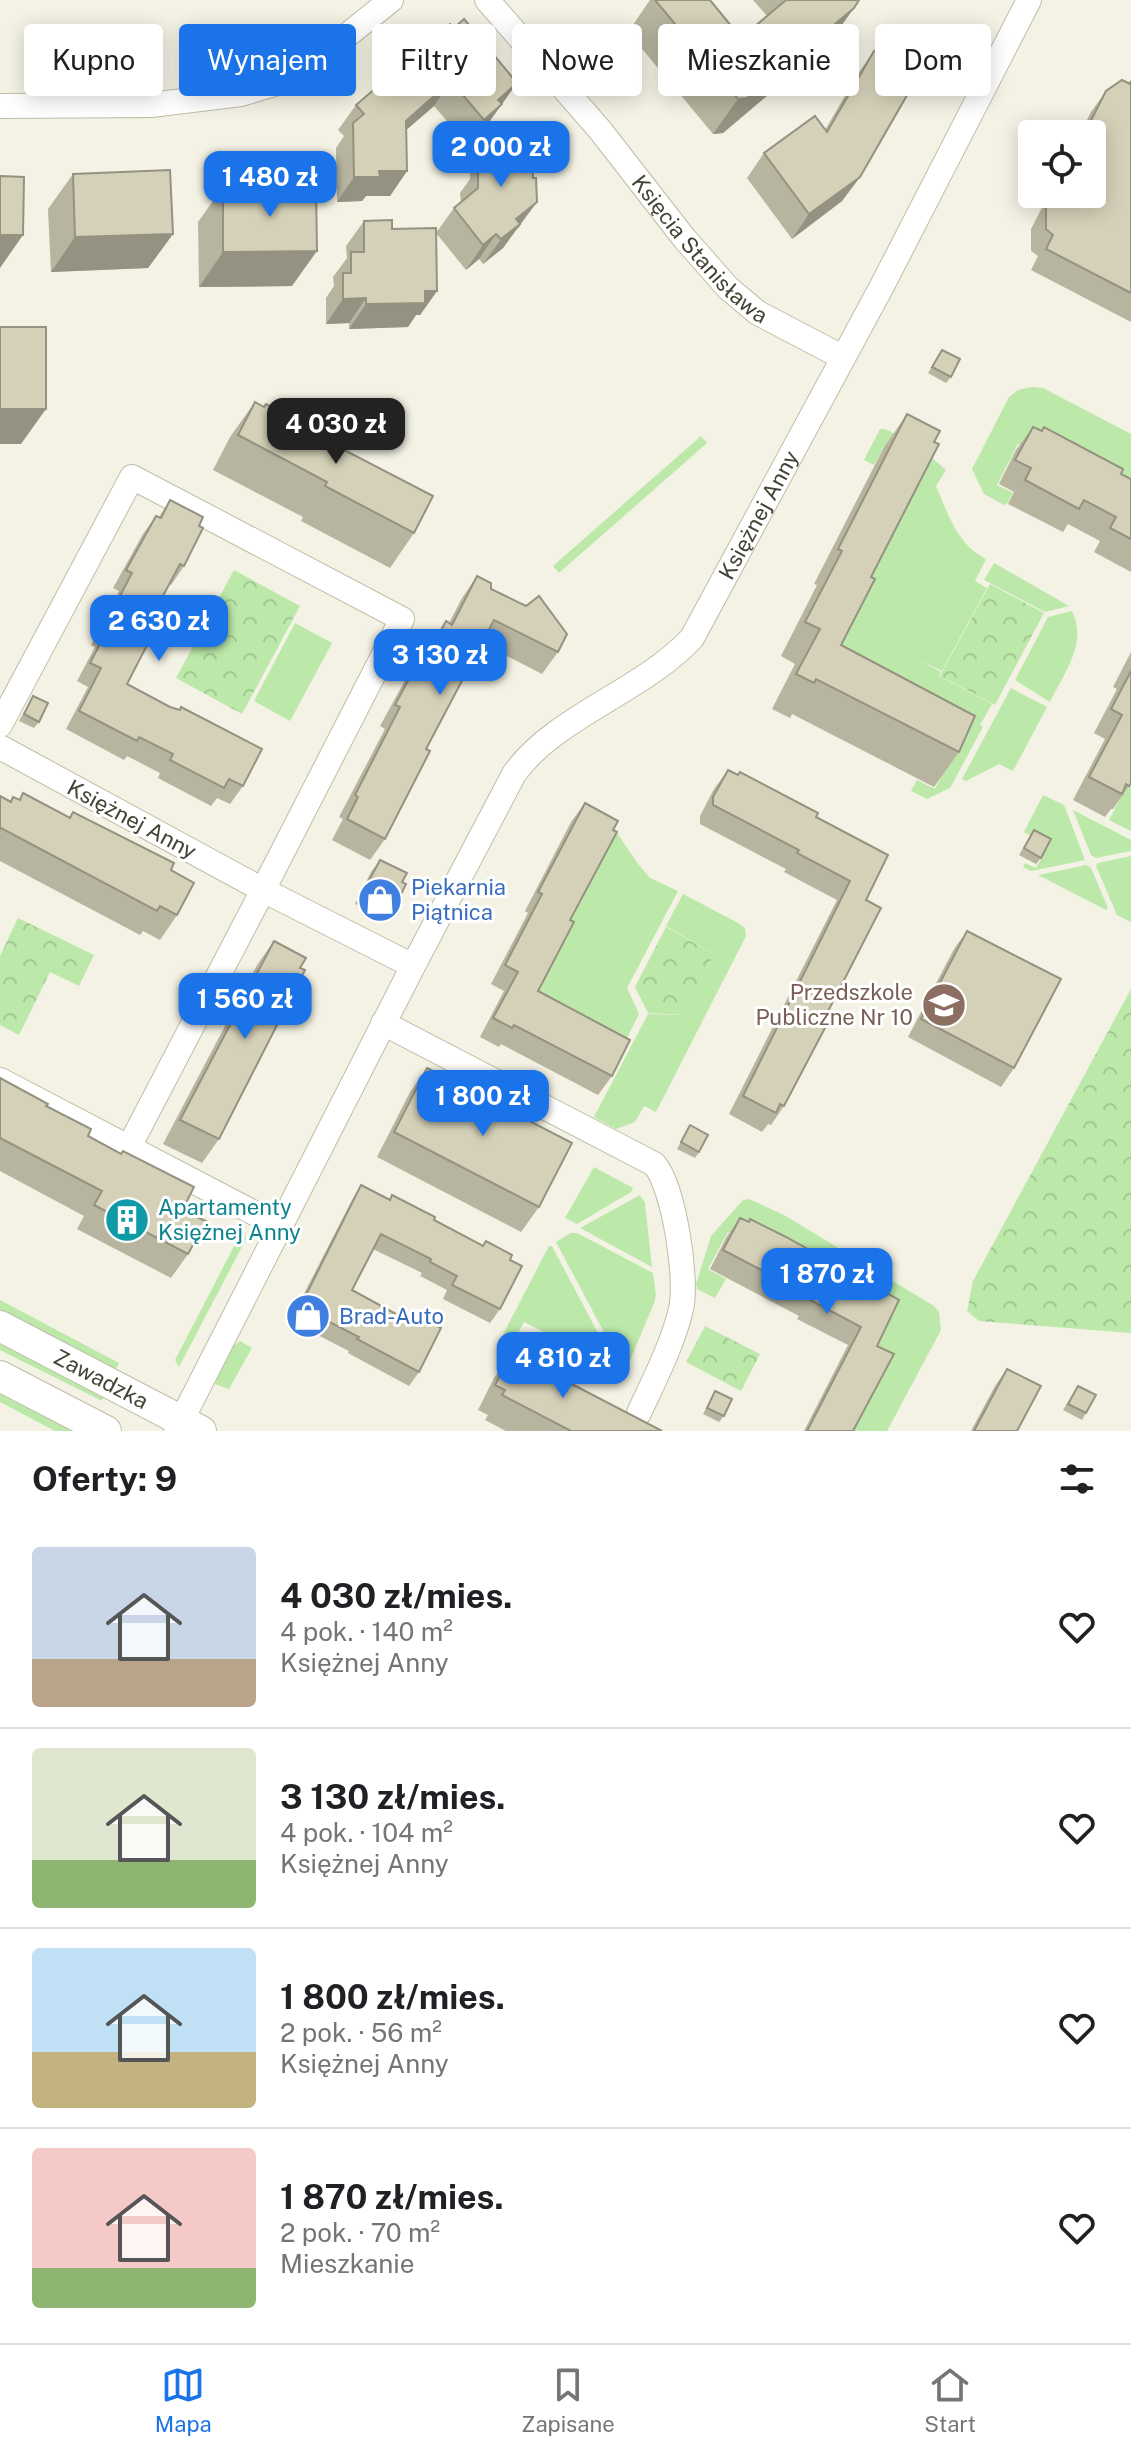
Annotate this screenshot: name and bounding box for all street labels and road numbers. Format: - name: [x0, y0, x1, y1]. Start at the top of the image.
- street label: Księcia Stanisława: [627, 169, 772, 329]
- street label: Księżnej Anny: [713, 446, 804, 584]
- street label: Księżnej Anny: [63, 774, 201, 864]
- street label: Zawadzka: [49, 1343, 153, 1414]

